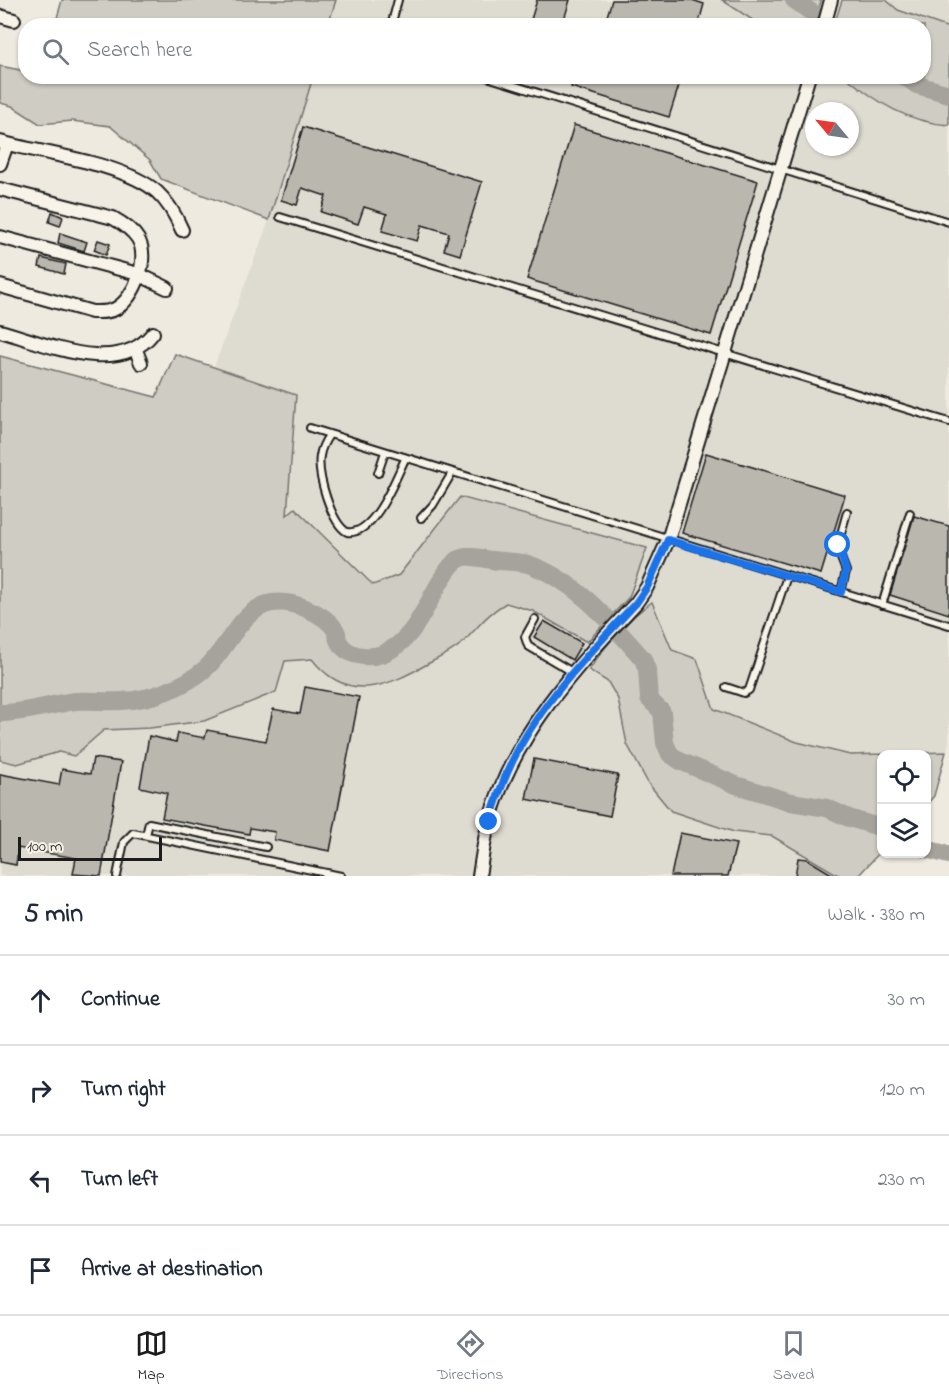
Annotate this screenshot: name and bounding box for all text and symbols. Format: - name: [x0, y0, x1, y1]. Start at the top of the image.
- search box: [18, 18, 931, 84]
- icon: search: [39, 35, 72, 68]
- text: Search here: [87, 35, 192, 67]
- north arrow: [805, 102, 859, 156]
- route start: [824, 531, 850, 557]
- map controls: [877, 750, 931, 858]
- button: locate: [877, 750, 931, 804]
- button: layers: [877, 804, 931, 858]
- route end: [475, 808, 501, 834]
- scale bar: [18, 834, 162, 862]
- text: 100 m: [27, 835, 62, 859]
- text: 5 min: [24, 896, 83, 934]
- text: Walk · 380 m: [827, 901, 925, 930]
- icon: ahead: [24, 984, 57, 1017]
- text: Continue: [81, 984, 160, 1016]
- text: 30 m: [888, 986, 925, 1015]
- icon: right: [24, 1074, 57, 1107]
- text: Turn right: [81, 1074, 166, 1106]
- text: 120 m: [880, 1076, 925, 1105]
- icon: left: [24, 1164, 57, 1197]
- text: Turn left: [81, 1164, 158, 1196]
- text: 230 m: [878, 1166, 925, 1195]
- icon: arrive: [24, 1254, 57, 1287]
- text: Arrive at destination: [81, 1254, 263, 1286]
- tab: Map: [135, 1327, 168, 1387]
- tab: Directions: [437, 1327, 503, 1387]
- tab: Saved: [773, 1327, 814, 1387]

